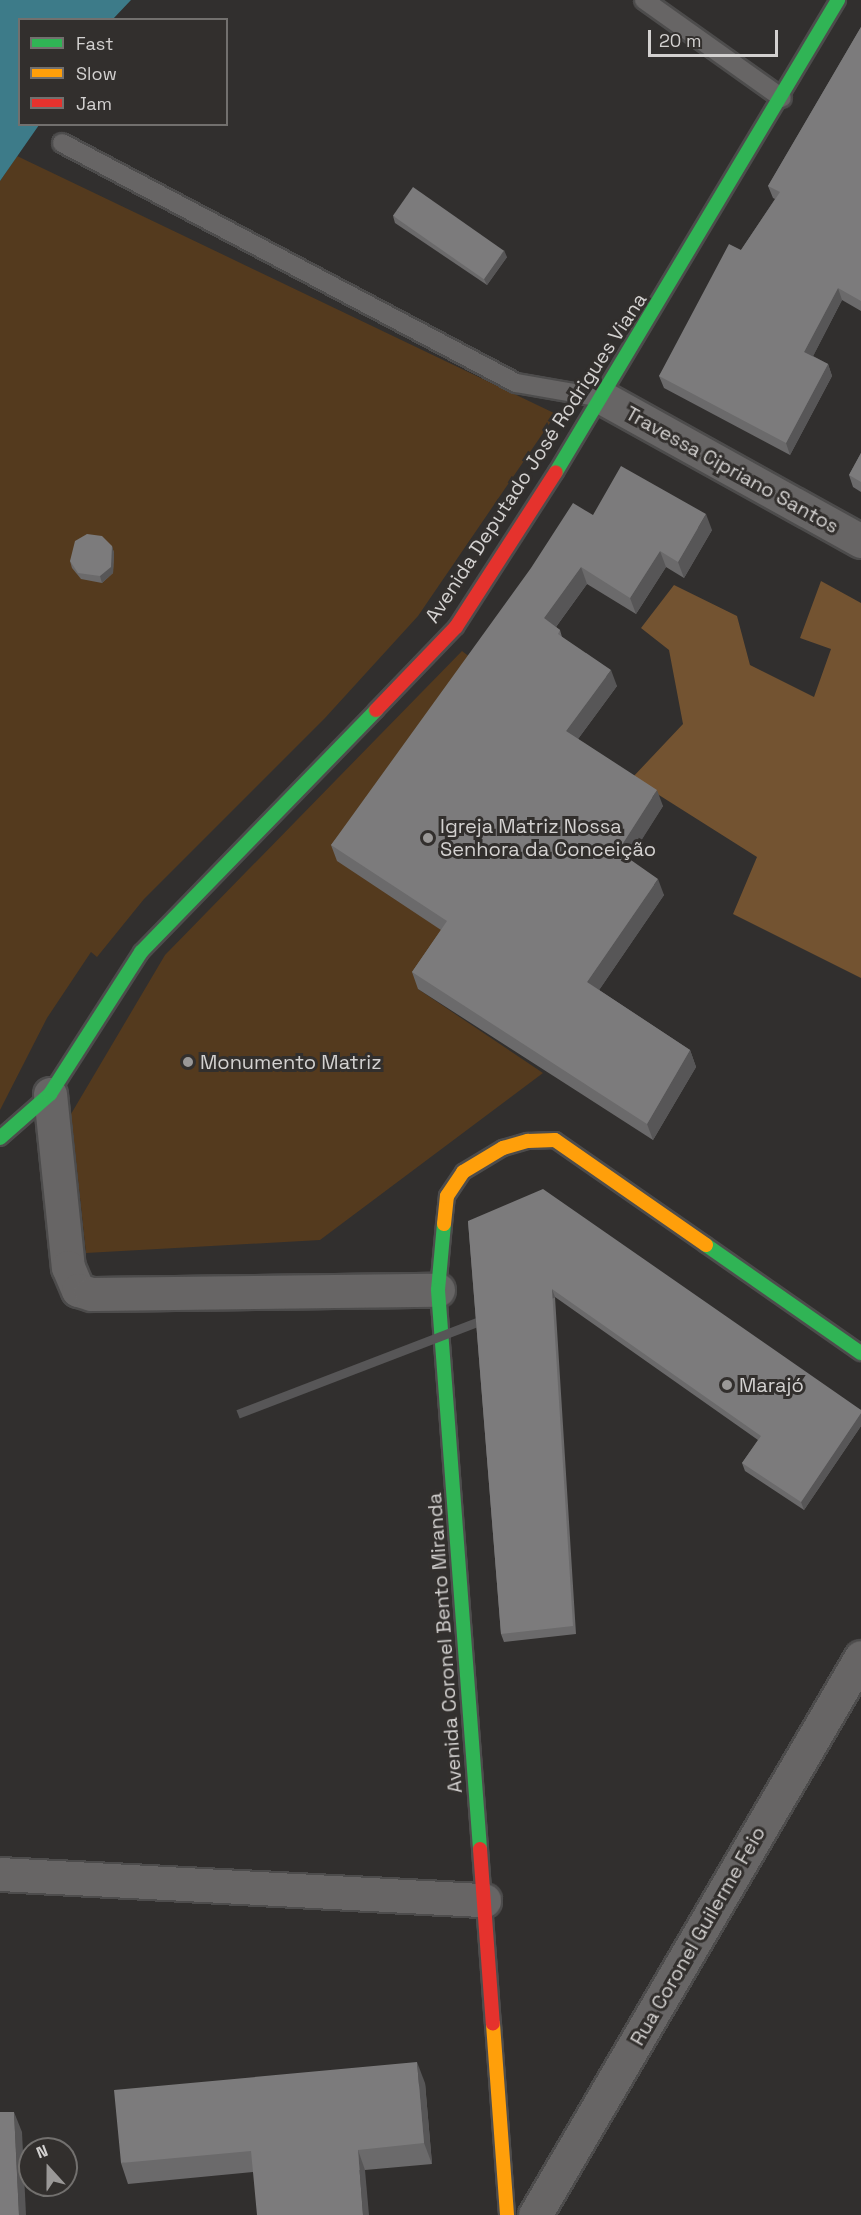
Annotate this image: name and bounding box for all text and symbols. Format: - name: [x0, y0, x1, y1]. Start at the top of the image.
- legend: [18, 18, 228, 126]
- scale bar: [651, 18, 782, 56]
- text: 20 m: [659, 29, 702, 52]
- text: Fast: [76, 32, 113, 55]
- text: Slow: [76, 62, 117, 85]
- text: Jam: [76, 92, 112, 115]
- street label: Avenida Deputado José Rodrigues Viana: [420, 288, 652, 628]
- street label: Travessa Cipriano Santos: [621, 401, 843, 539]
- place label: Igreja Matriz Nossa Senhora da Conceição: [440, 814, 656, 861]
- marker: Igreja Matriz Nossa Senhora da Conceição: [421, 831, 435, 845]
- place label: Monumento Matriz: [200, 1050, 382, 1074]
- marker: Monumento Matriz: [181, 1055, 195, 1069]
- place label: Marajó: [739, 1373, 804, 1397]
- marker: Marajó: [720, 1378, 734, 1392]
- street label: Avenida Coronel Bento Miranda: [423, 1492, 467, 1794]
- street label: Rua Coronel Guilerme Feio: [625, 1822, 771, 2050]
- north arrow: [18, 2137, 78, 2197]
- text: N: [33, 2140, 51, 2163]

